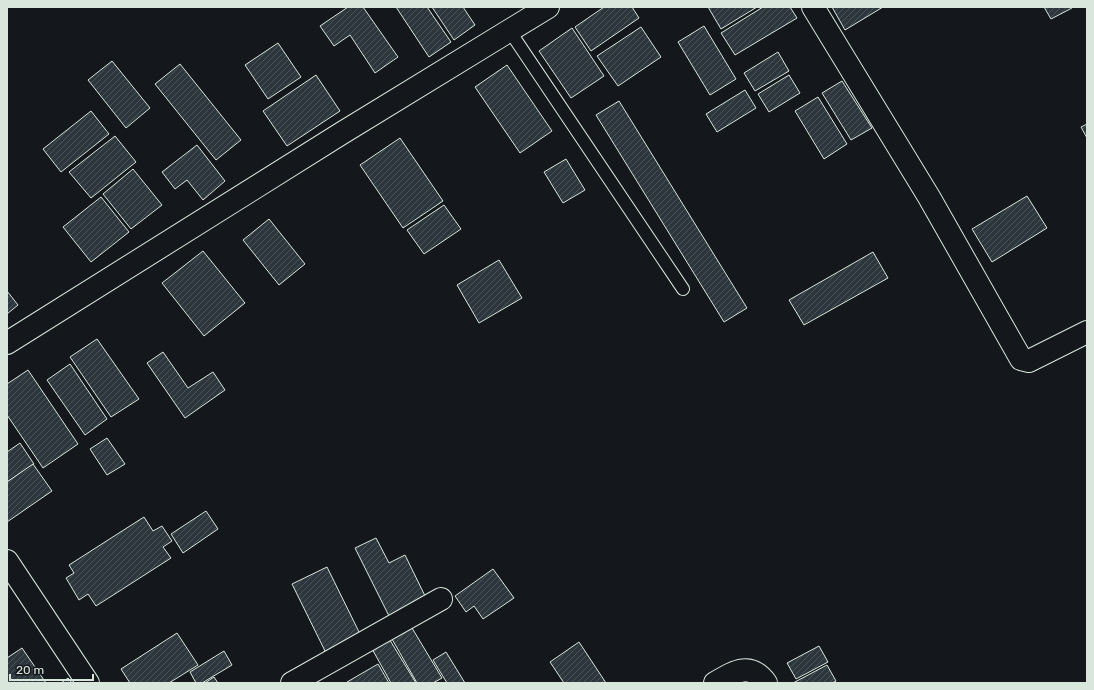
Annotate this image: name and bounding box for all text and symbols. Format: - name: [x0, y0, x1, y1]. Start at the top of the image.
- scale bar: [10, 656, 93, 682]
- text: 20 m: [16, 663, 44, 677]

